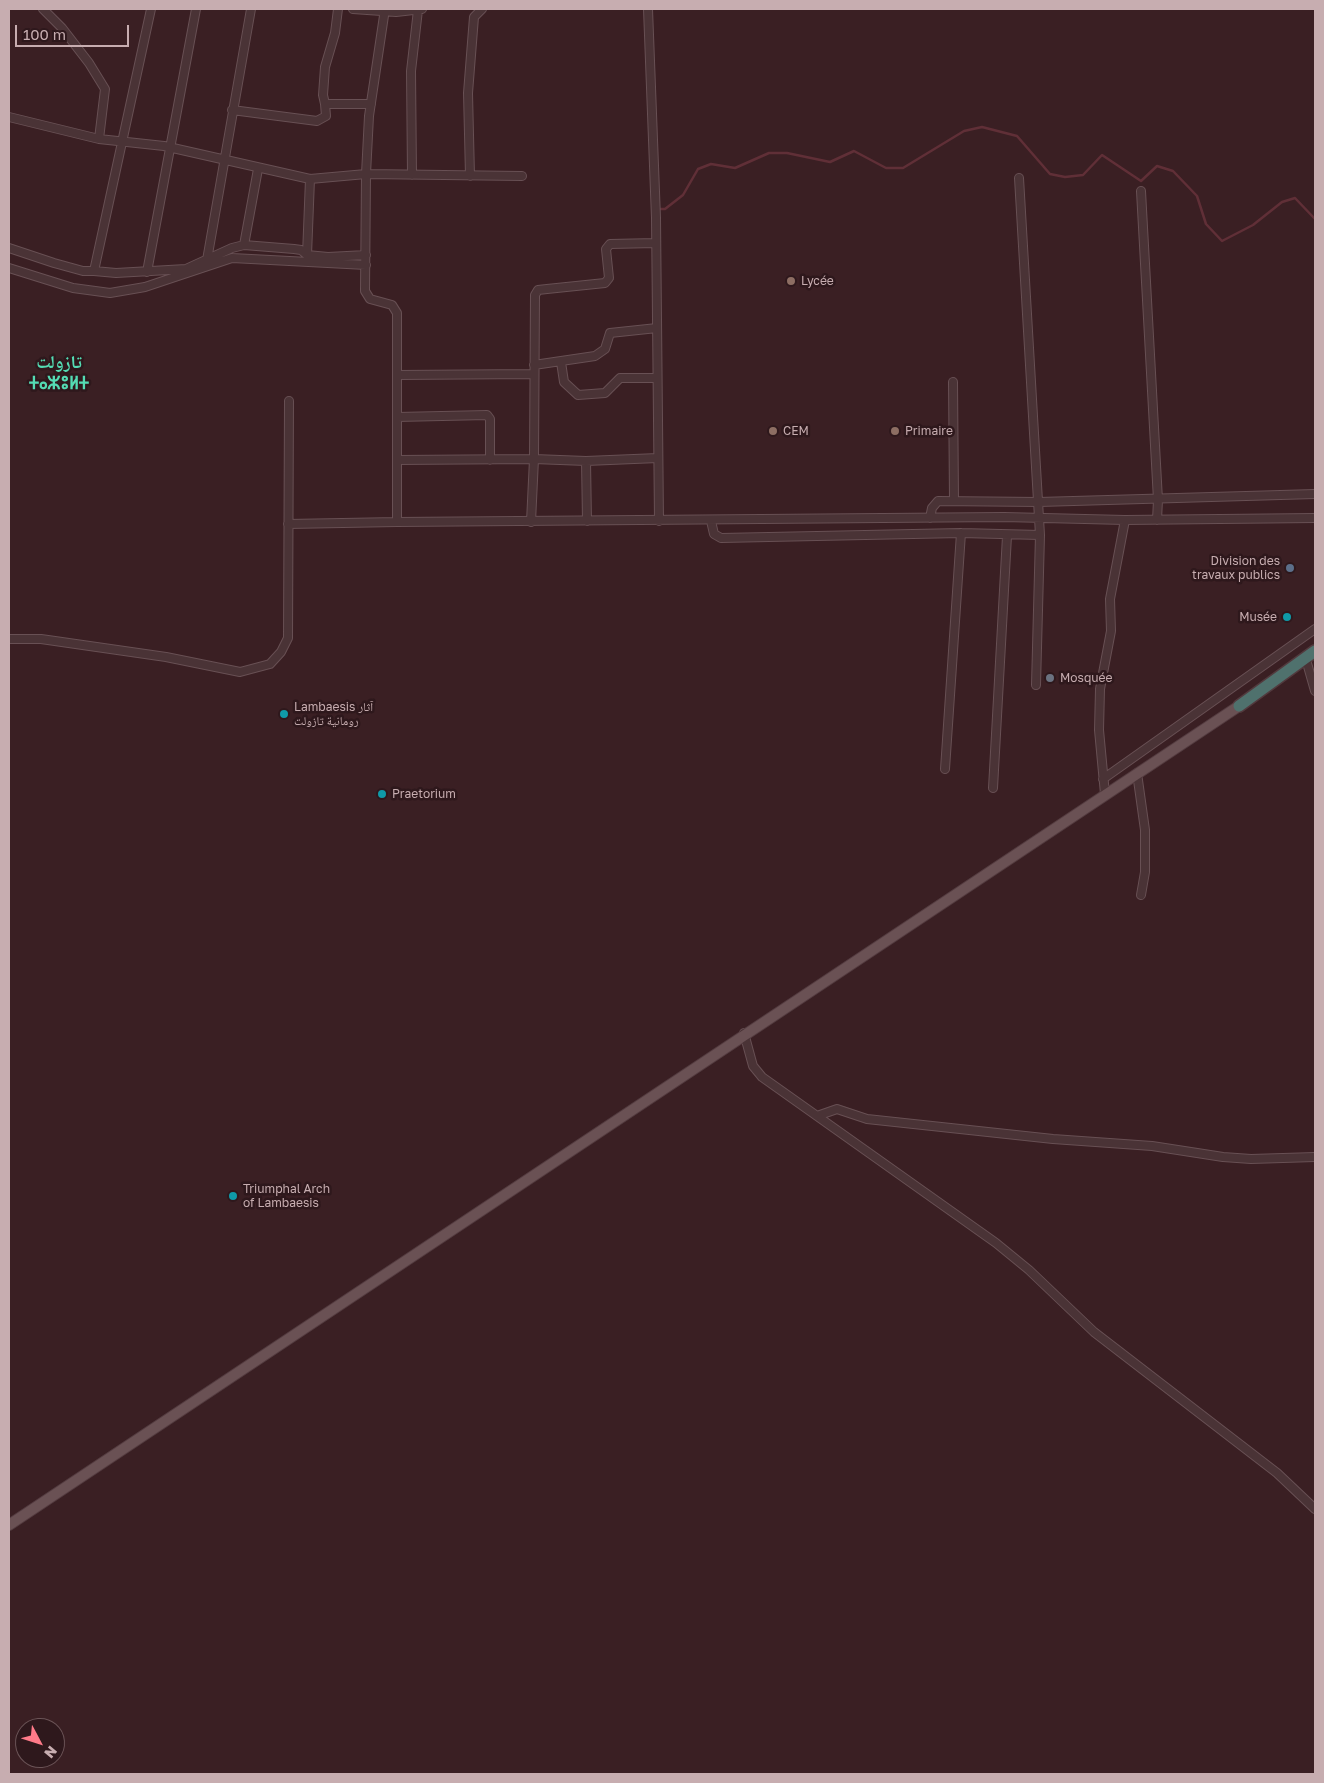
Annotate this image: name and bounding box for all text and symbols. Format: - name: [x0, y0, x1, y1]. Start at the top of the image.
- scale bar: [18, 15, 131, 47]
- text: 100 m: [23, 25, 66, 43]
- place label: Lycée: [801, 274, 834, 288]
- marker: Lycée: [785, 275, 797, 287]
- district label: تازولت ⵜⴰⵣⵓⵍⵜ: [29, 351, 89, 394]
- place label: CEM: [783, 424, 809, 438]
- place label: Primaire: [905, 424, 953, 438]
- marker: CEM: [767, 425, 779, 437]
- marker: Primaire: [889, 425, 901, 437]
- place label: Division des travaux publics: [1192, 554, 1280, 582]
- marker: Division des travaux publics: [1284, 562, 1296, 574]
- place label: Musée: [1239, 610, 1277, 624]
- marker: Musée: [1281, 611, 1293, 623]
- place label: Mosquée: [1060, 671, 1112, 685]
- marker: Mosquée: [1044, 672, 1056, 684]
- place label: Lambaesis آثار رومانية تازولت: [294, 700, 373, 728]
- marker: Lambaesis آثار رومانية تازولت: [278, 708, 290, 720]
- place label: Praetorium: [392, 787, 456, 801]
- marker: Praetorium: [376, 788, 388, 800]
- place label: Triumphal Arch of Lambaesis: [243, 1182, 330, 1210]
- marker: Triumphal Arch of Lambaesis: [227, 1190, 239, 1202]
- north arrow: [15, 1718, 65, 1768]
- text: N: [41, 1743, 61, 1762]

